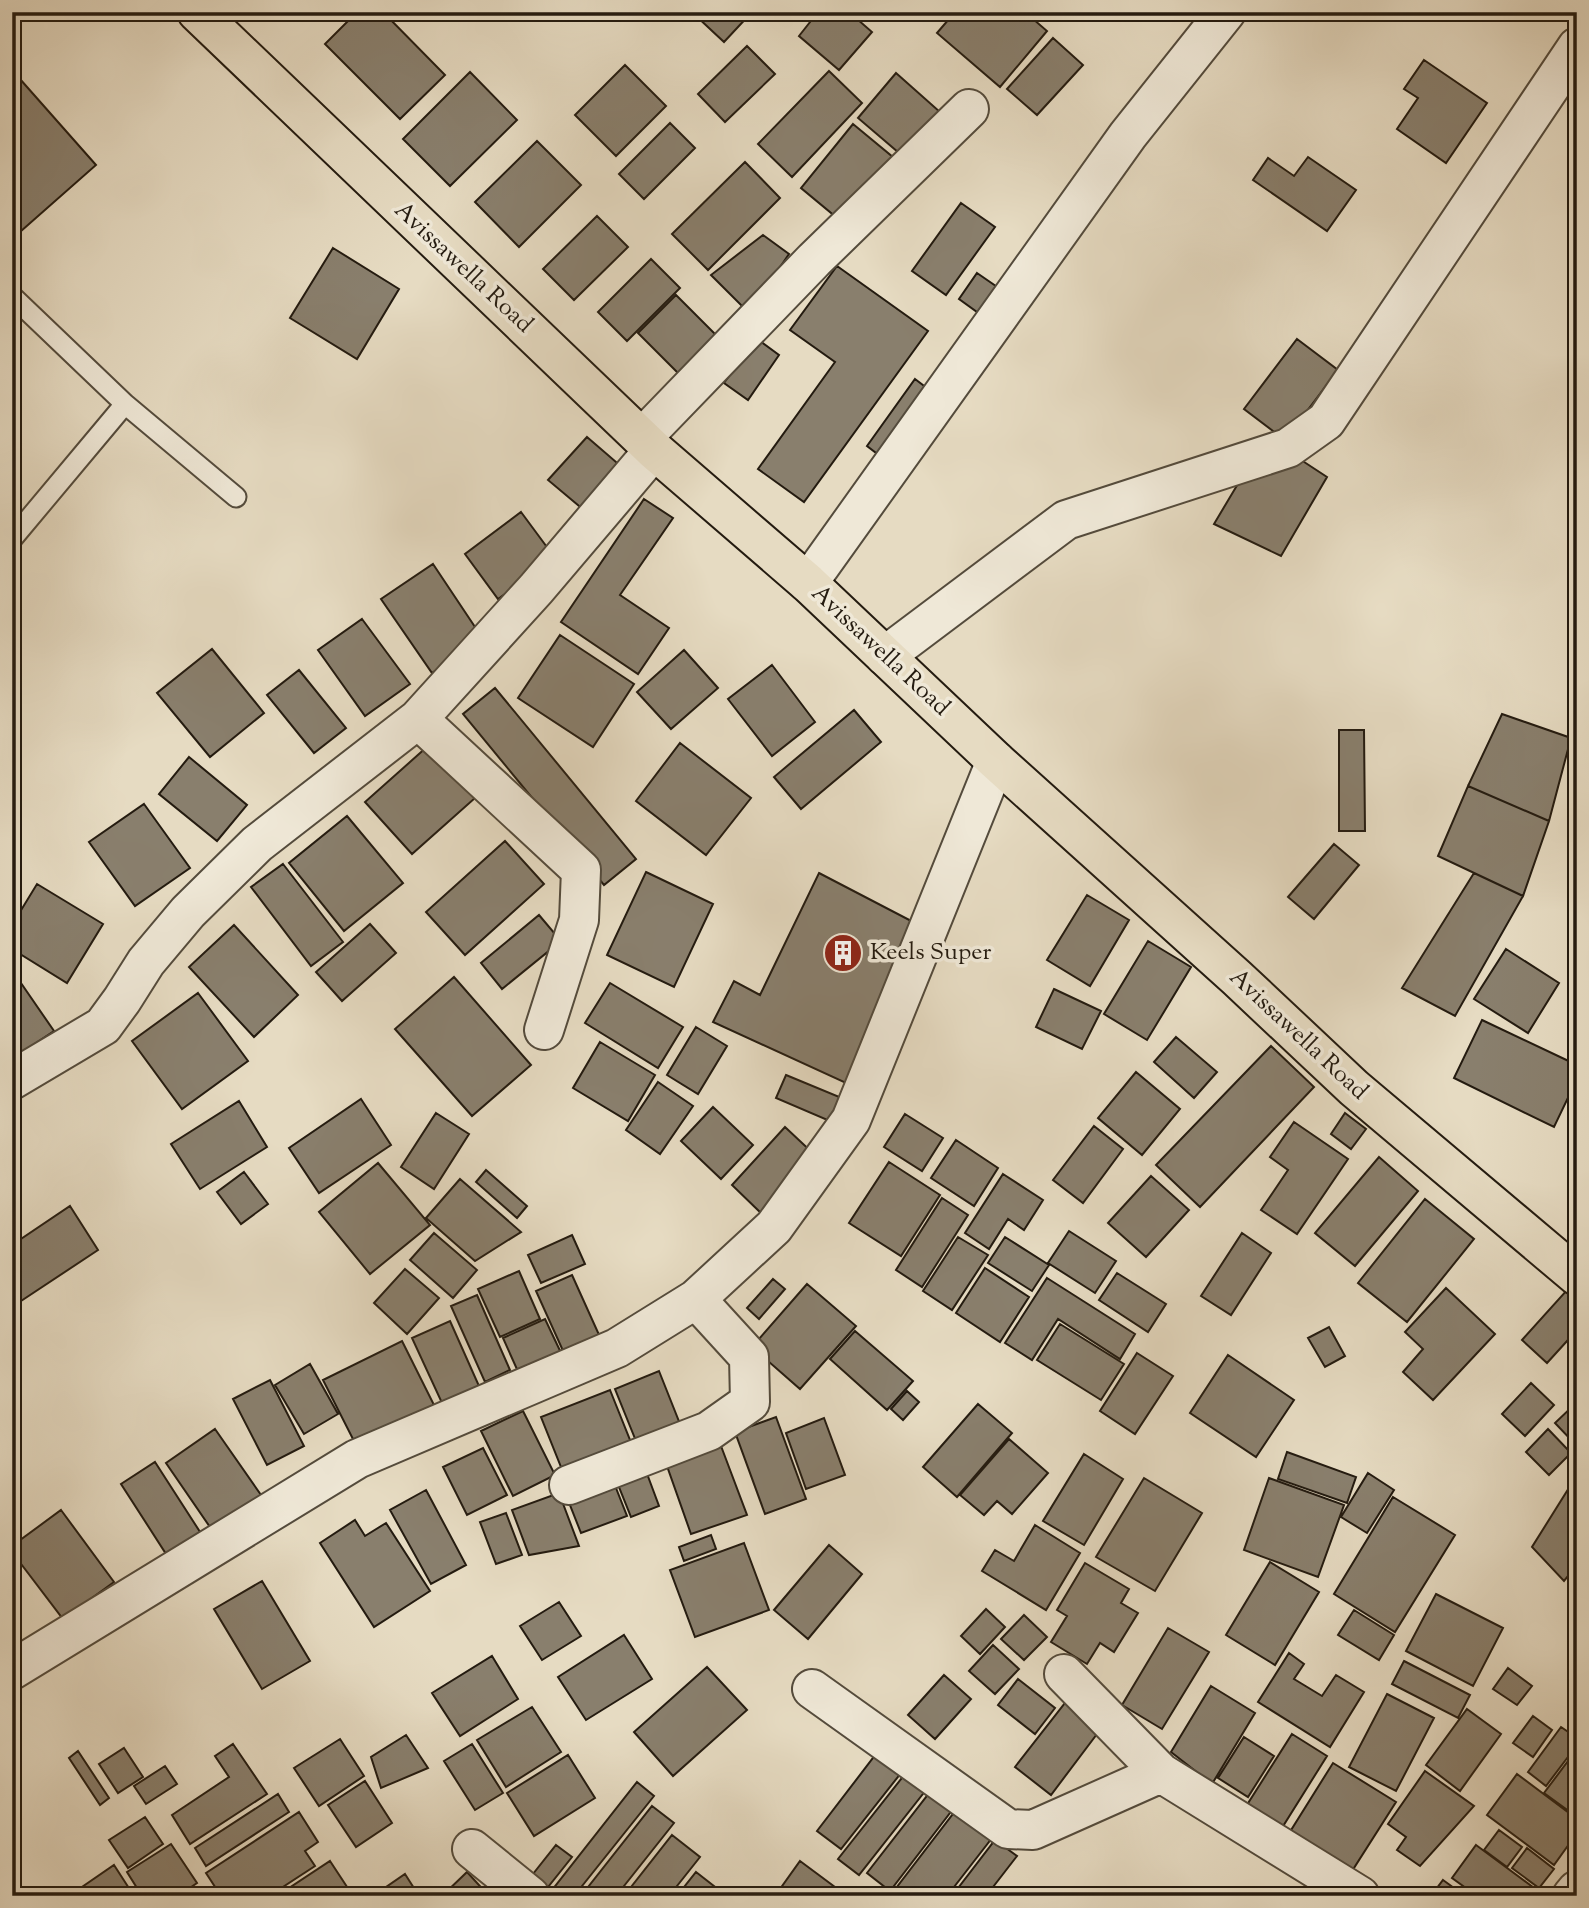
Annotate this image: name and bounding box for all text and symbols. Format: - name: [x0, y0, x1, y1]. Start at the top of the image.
- street label: Avissawella Road: [386, 195, 540, 342]
- street label: Avissawella Road: [803, 578, 957, 725]
- building icon: Keels Super: [822, 932, 864, 974]
- place label: Keels Super: [870, 936, 991, 970]
- street label: Avissawella Road: [1221, 962, 1375, 1109]

